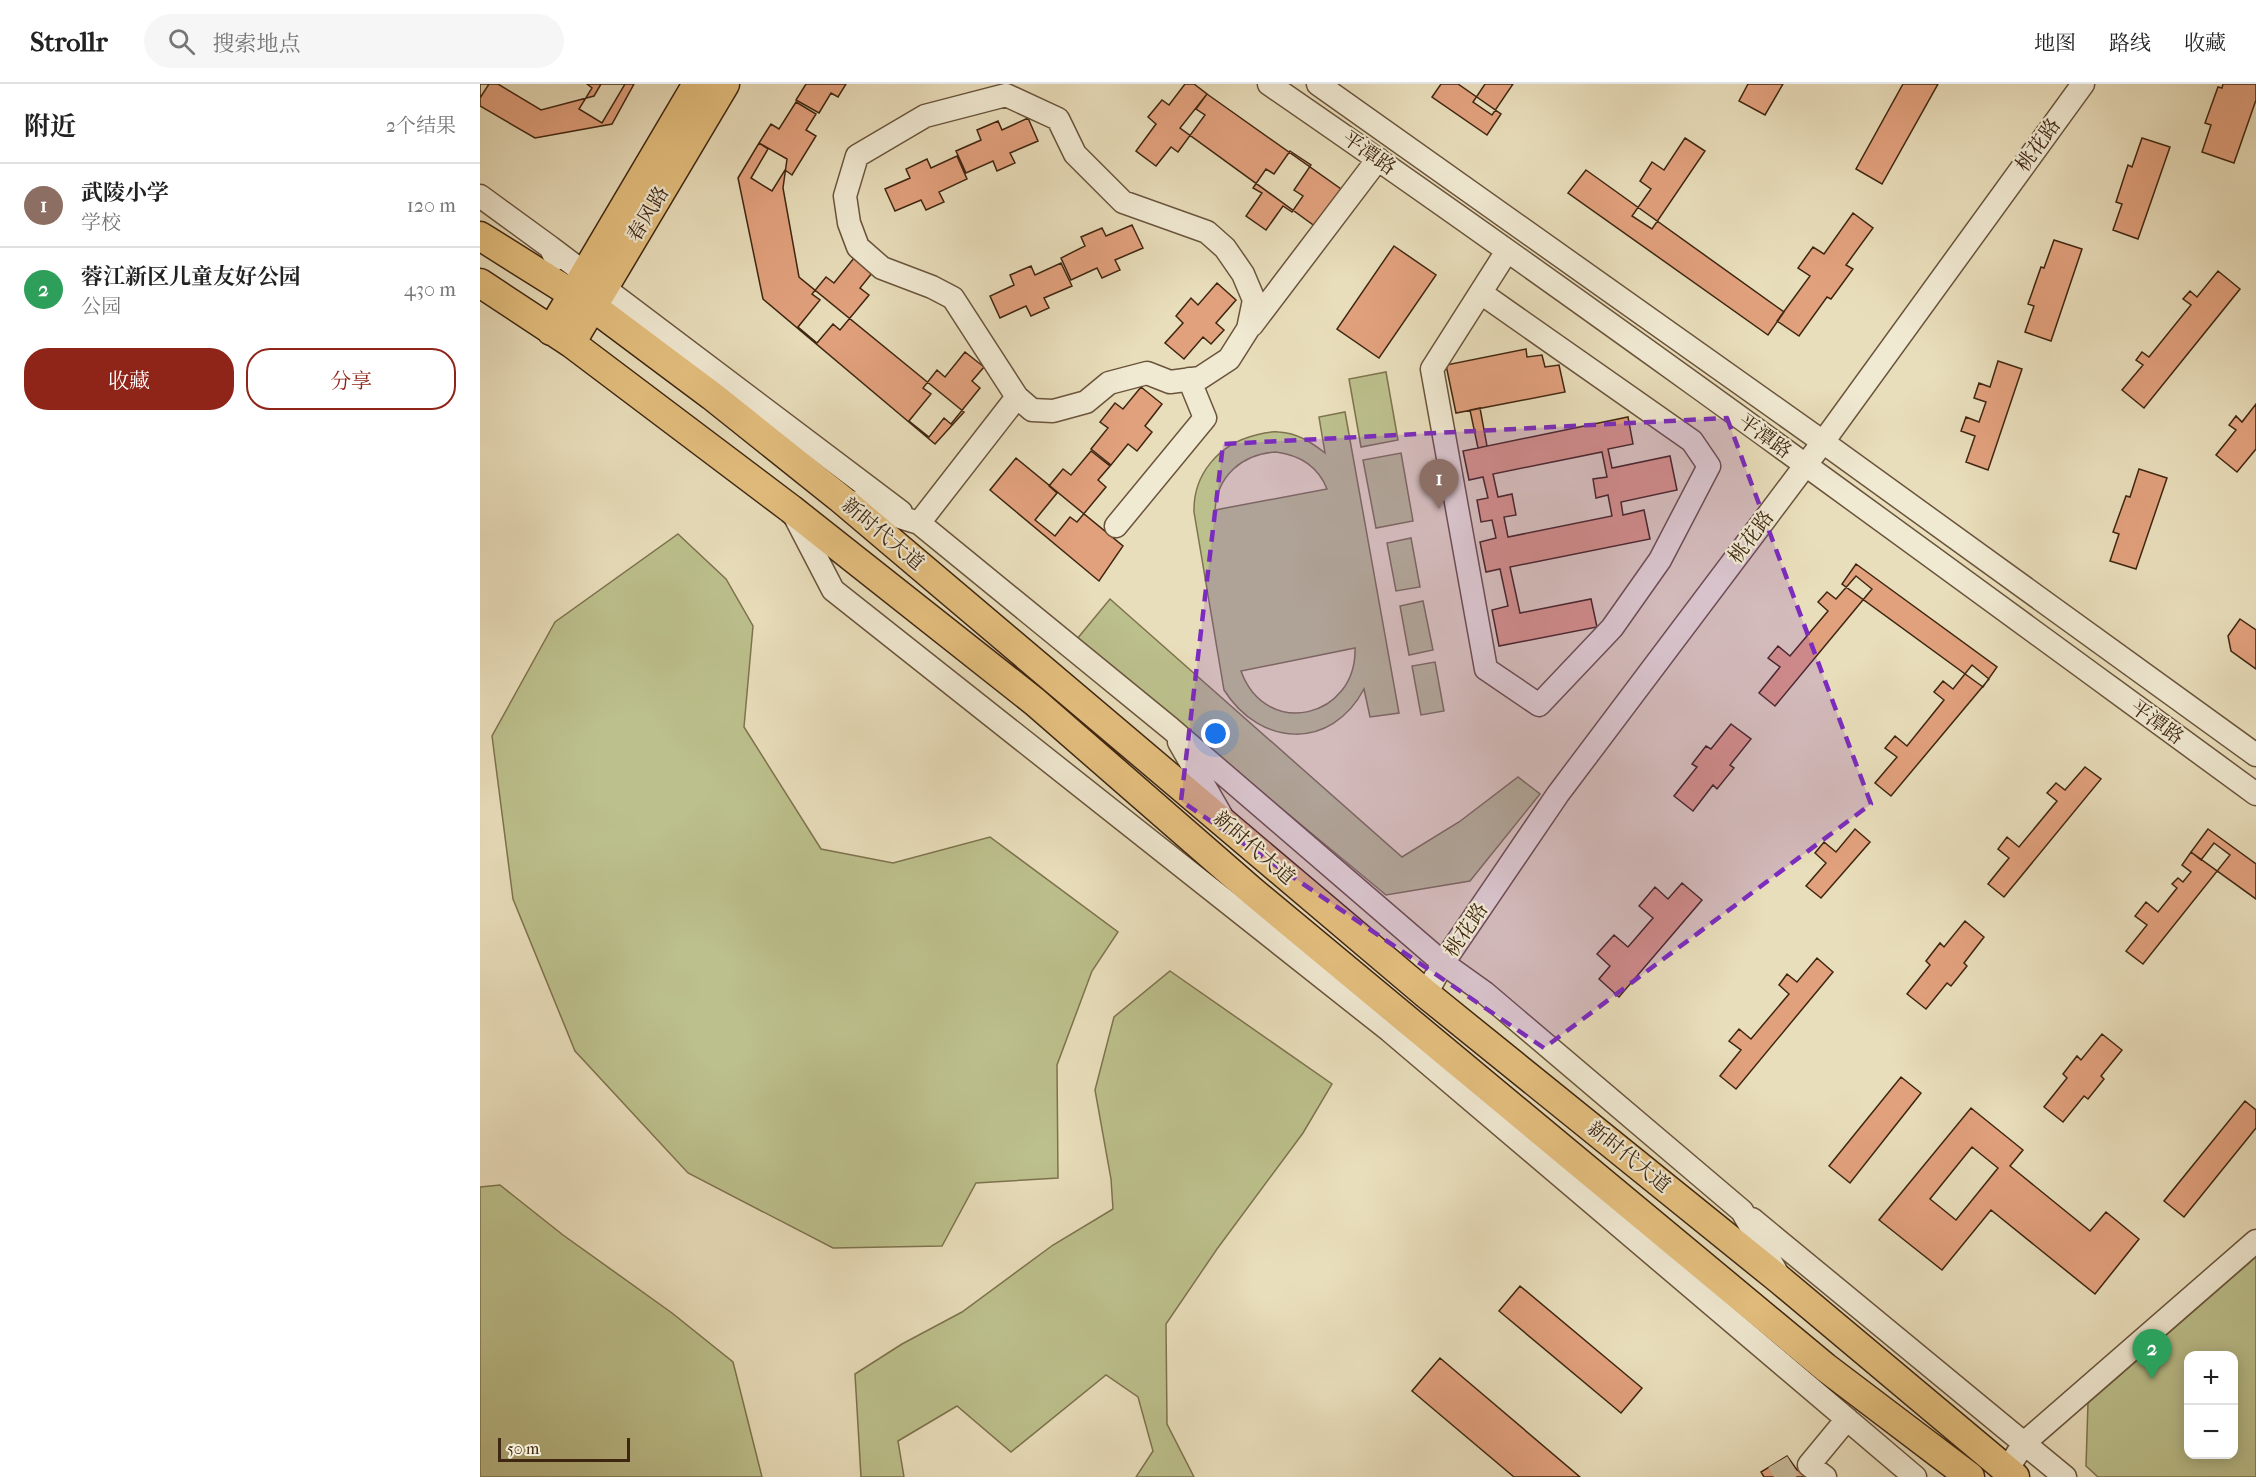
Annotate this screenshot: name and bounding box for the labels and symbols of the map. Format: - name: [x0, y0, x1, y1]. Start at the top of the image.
- street label: 桃花路: [2011, 114, 2065, 176]
- street label: 平潭路: [1338, 126, 1400, 180]
- street label: 春风路: [623, 182, 673, 246]
- street label: 平潭路: [1734, 409, 1796, 463]
- pin: 1: [1420, 460, 1458, 509]
- street label: 新时代大道: [837, 493, 929, 575]
- street label: 桃花路: [1724, 506, 1778, 568]
- street label: 平潭路: [2126, 695, 2188, 749]
- your location: [1201, 719, 1230, 748]
- street label: 新时代大道: [1209, 807, 1299, 889]
- street label: 桃花路: [1440, 899, 1492, 961]
- street label: 新时代大道: [1583, 1117, 1675, 1197]
- pin: 2: [2132, 1330, 2172, 1379]
- scale bar: [498, 1435, 630, 1462]

